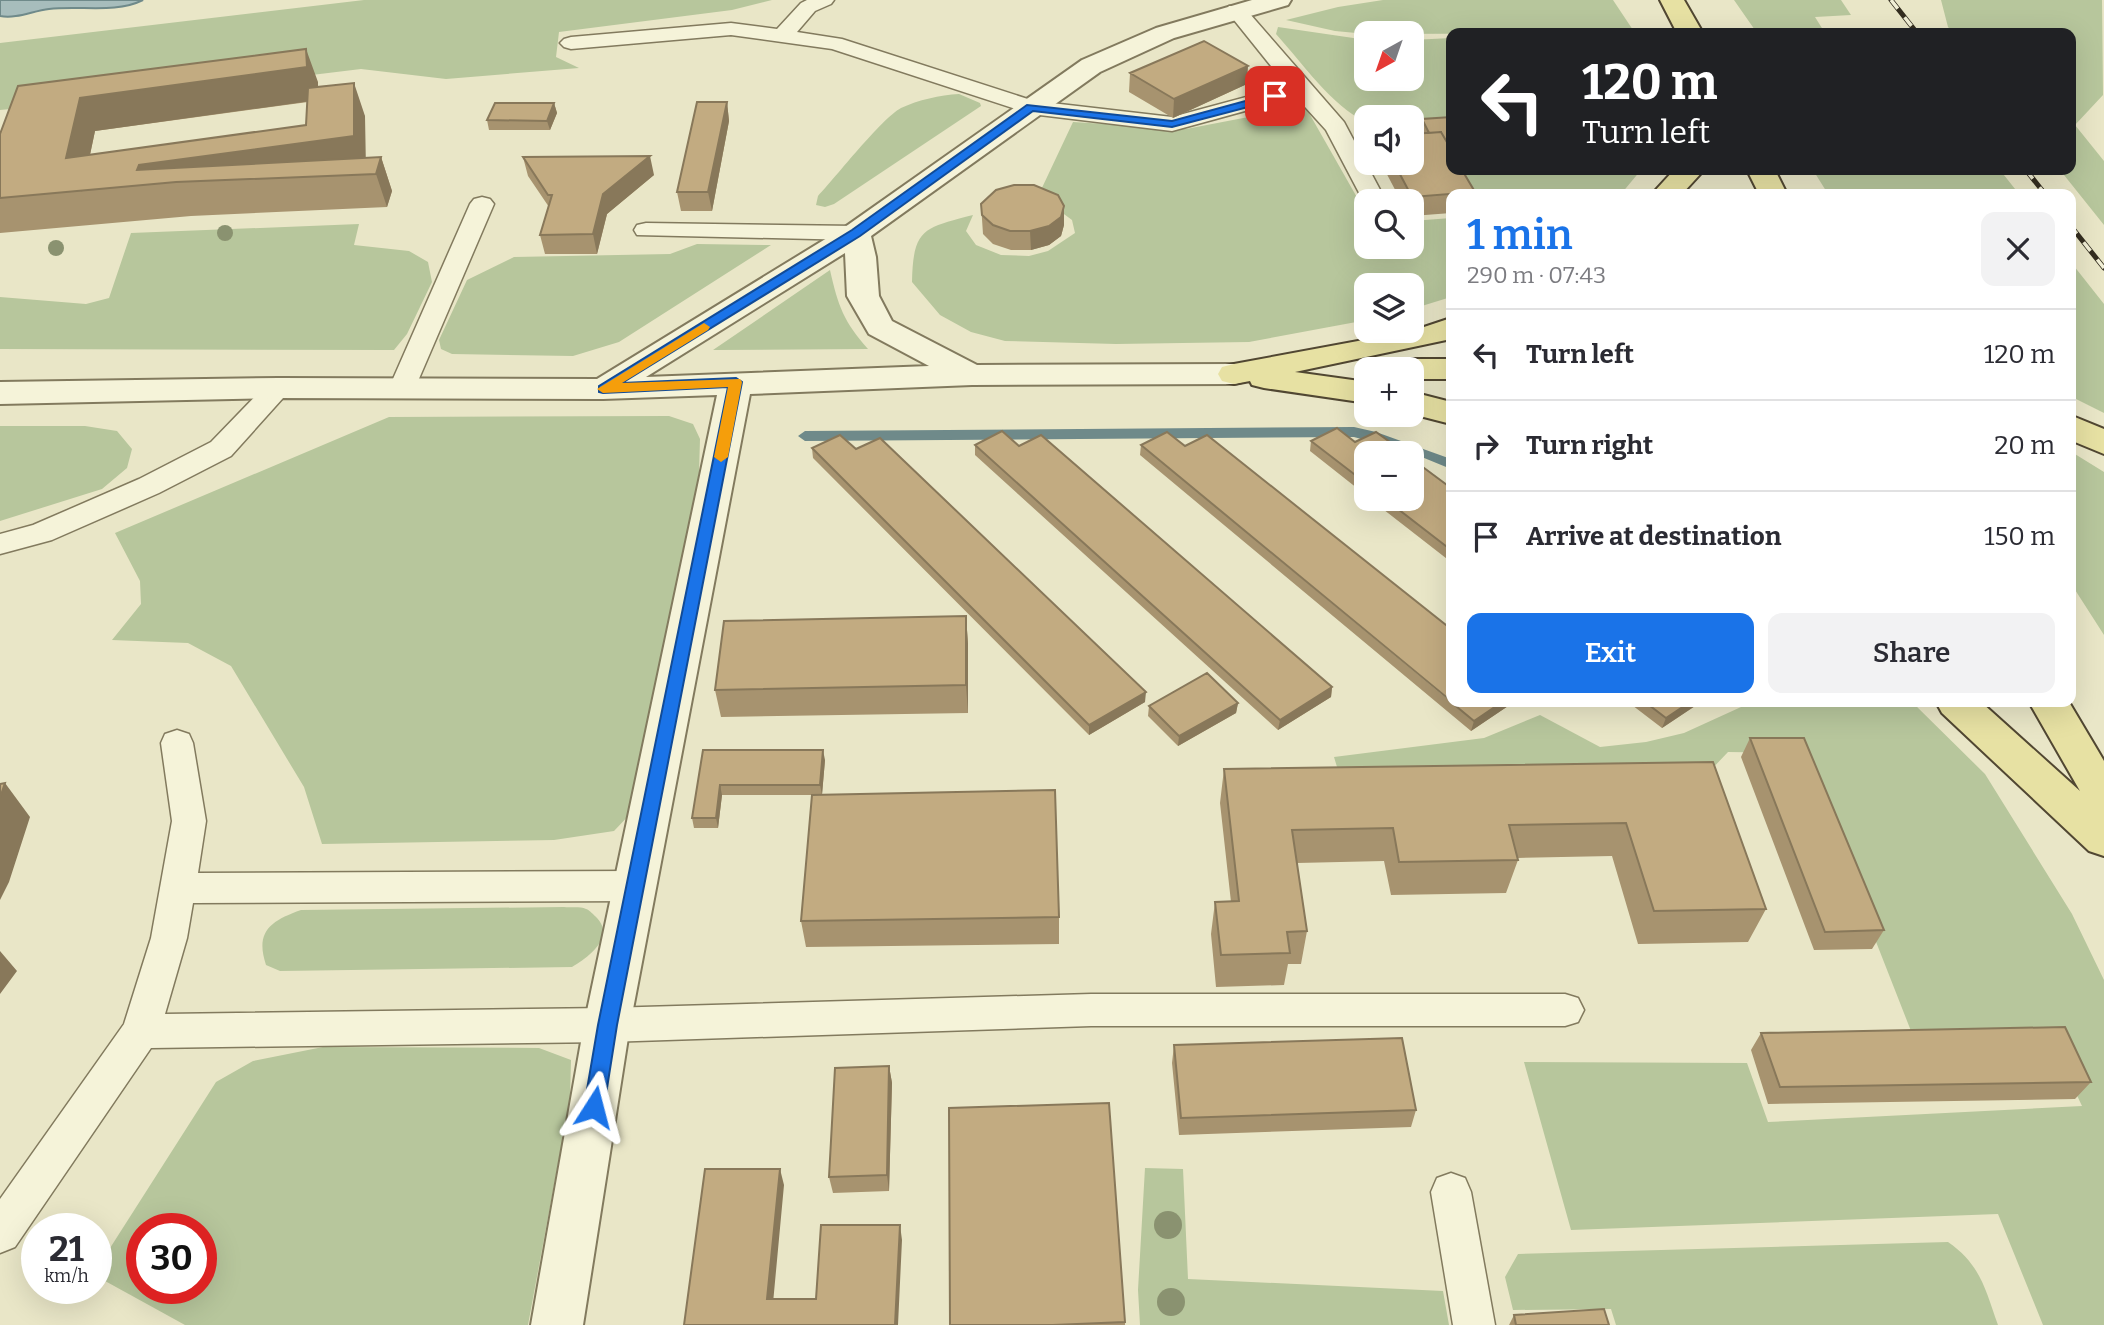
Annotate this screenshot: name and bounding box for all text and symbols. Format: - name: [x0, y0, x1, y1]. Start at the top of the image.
- north arrow: [1354, 21, 1424, 91]
- map controls: [1354, 21, 1424, 511]
- text: 120 m: [1582, 53, 1717, 112]
- icon: left: [1467, 56, 1558, 147]
- pin: [1245, 66, 1305, 126]
- icon: arrive: [1256, 77, 1294, 115]
- button: sound: [1354, 105, 1424, 175]
- text: Turn left: [1582, 113, 1710, 151]
- button: search: [1354, 189, 1424, 259]
- text: 1 min: [1467, 210, 1573, 260]
- button: close: [1981, 212, 2055, 286]
- text: 290 m · 07:43: [1467, 261, 1606, 289]
- button: layers: [1354, 273, 1424, 343]
- icon: left: [1467, 336, 1505, 374]
- text: Turn left: [1526, 339, 1634, 370]
- text: 120 m: [1984, 339, 2055, 370]
- button: +: [1354, 357, 1424, 427]
- icon: right: [1467, 427, 1505, 465]
- text: Turn right: [1526, 430, 1653, 461]
- text: 20 m: [1994, 430, 2055, 461]
- button: −: [1354, 441, 1424, 511]
- icon: arrive: [1467, 518, 1505, 556]
- text: Arrive at destination: [1526, 521, 1781, 552]
- text: 150 m: [1984, 521, 2055, 552]
- button: Exit: [1467, 613, 1754, 693]
- button: Share: [1768, 613, 2055, 693]
- position arrow: [557, 1070, 631, 1144]
- speed limit sign: 30: [126, 1213, 217, 1304]
- text: 21: [49, 1228, 84, 1270]
- text: km/h: [44, 1265, 89, 1287]

